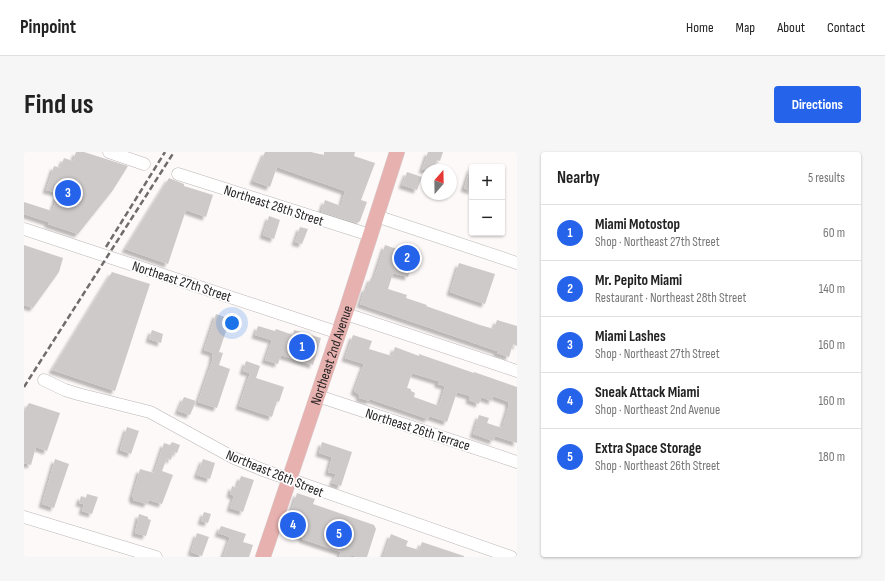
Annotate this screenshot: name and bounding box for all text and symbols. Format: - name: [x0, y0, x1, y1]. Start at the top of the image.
- text: Pinpoint: [20, 16, 76, 39]
- text: Home: [686, 19, 714, 36]
- text: Map: [736, 19, 755, 36]
- text: About: [777, 19, 805, 36]
- text: Contact: [827, 19, 865, 36]
- button: Directions: [774, 86, 861, 123]
- text: Find us: [24, 88, 93, 121]
- north arrow: [421, 164, 457, 200]
- map controls: [469, 164, 505, 236]
- button: +: [469, 164, 505, 200]
- text: Nearby: [557, 168, 600, 188]
- text: 5 results: [808, 170, 845, 186]
- pin: 3: [55, 178, 81, 208]
- street label: Northeast 28th Street: [222, 181, 326, 230]
- button: −: [469, 200, 505, 236]
- text: Miami Motostop: [595, 215, 680, 234]
- text: 1: [567, 225, 573, 241]
- text: 60 m: [823, 225, 845, 241]
- text: Shop · Northeast 27th Street: [595, 234, 720, 250]
- pin: 2: [394, 243, 420, 273]
- street label: Northeast 27th Street: [130, 257, 234, 306]
- text: Mr. Pepito Miami: [595, 271, 682, 290]
- text: 2: [567, 281, 573, 297]
- text: 140 m: [819, 281, 845, 297]
- text: Restaurant · Northeast 28th Street: [595, 290, 746, 306]
- street label: Northeast 2nd Avenue: [307, 303, 356, 407]
- your location: [222, 313, 242, 333]
- text: Miami Lashes: [595, 327, 666, 346]
- pin: 1: [289, 332, 315, 362]
- text: 3: [567, 337, 573, 353]
- text: 160 m: [819, 337, 845, 353]
- text: Shop · Northeast 27th Street: [595, 346, 720, 362]
- text: Sneak Attack Miami: [595, 383, 699, 402]
- text: 4: [567, 393, 573, 409]
- text: 160 m: [819, 393, 845, 409]
- text: Shop · Northeast 2nd Avenue: [595, 402, 720, 418]
- street label: Northeast 26th Terrace: [363, 405, 472, 454]
- text: Extra Space Storage: [595, 439, 701, 458]
- street label: Northeast 26th Street: [223, 446, 326, 501]
- text: 5: [567, 449, 573, 465]
- text: 180 m: [819, 449, 845, 465]
- text: Shop · Northeast 26th Street: [595, 458, 720, 474]
- pin: 4: [280, 510, 306, 540]
- pin: 5: [326, 519, 352, 549]

